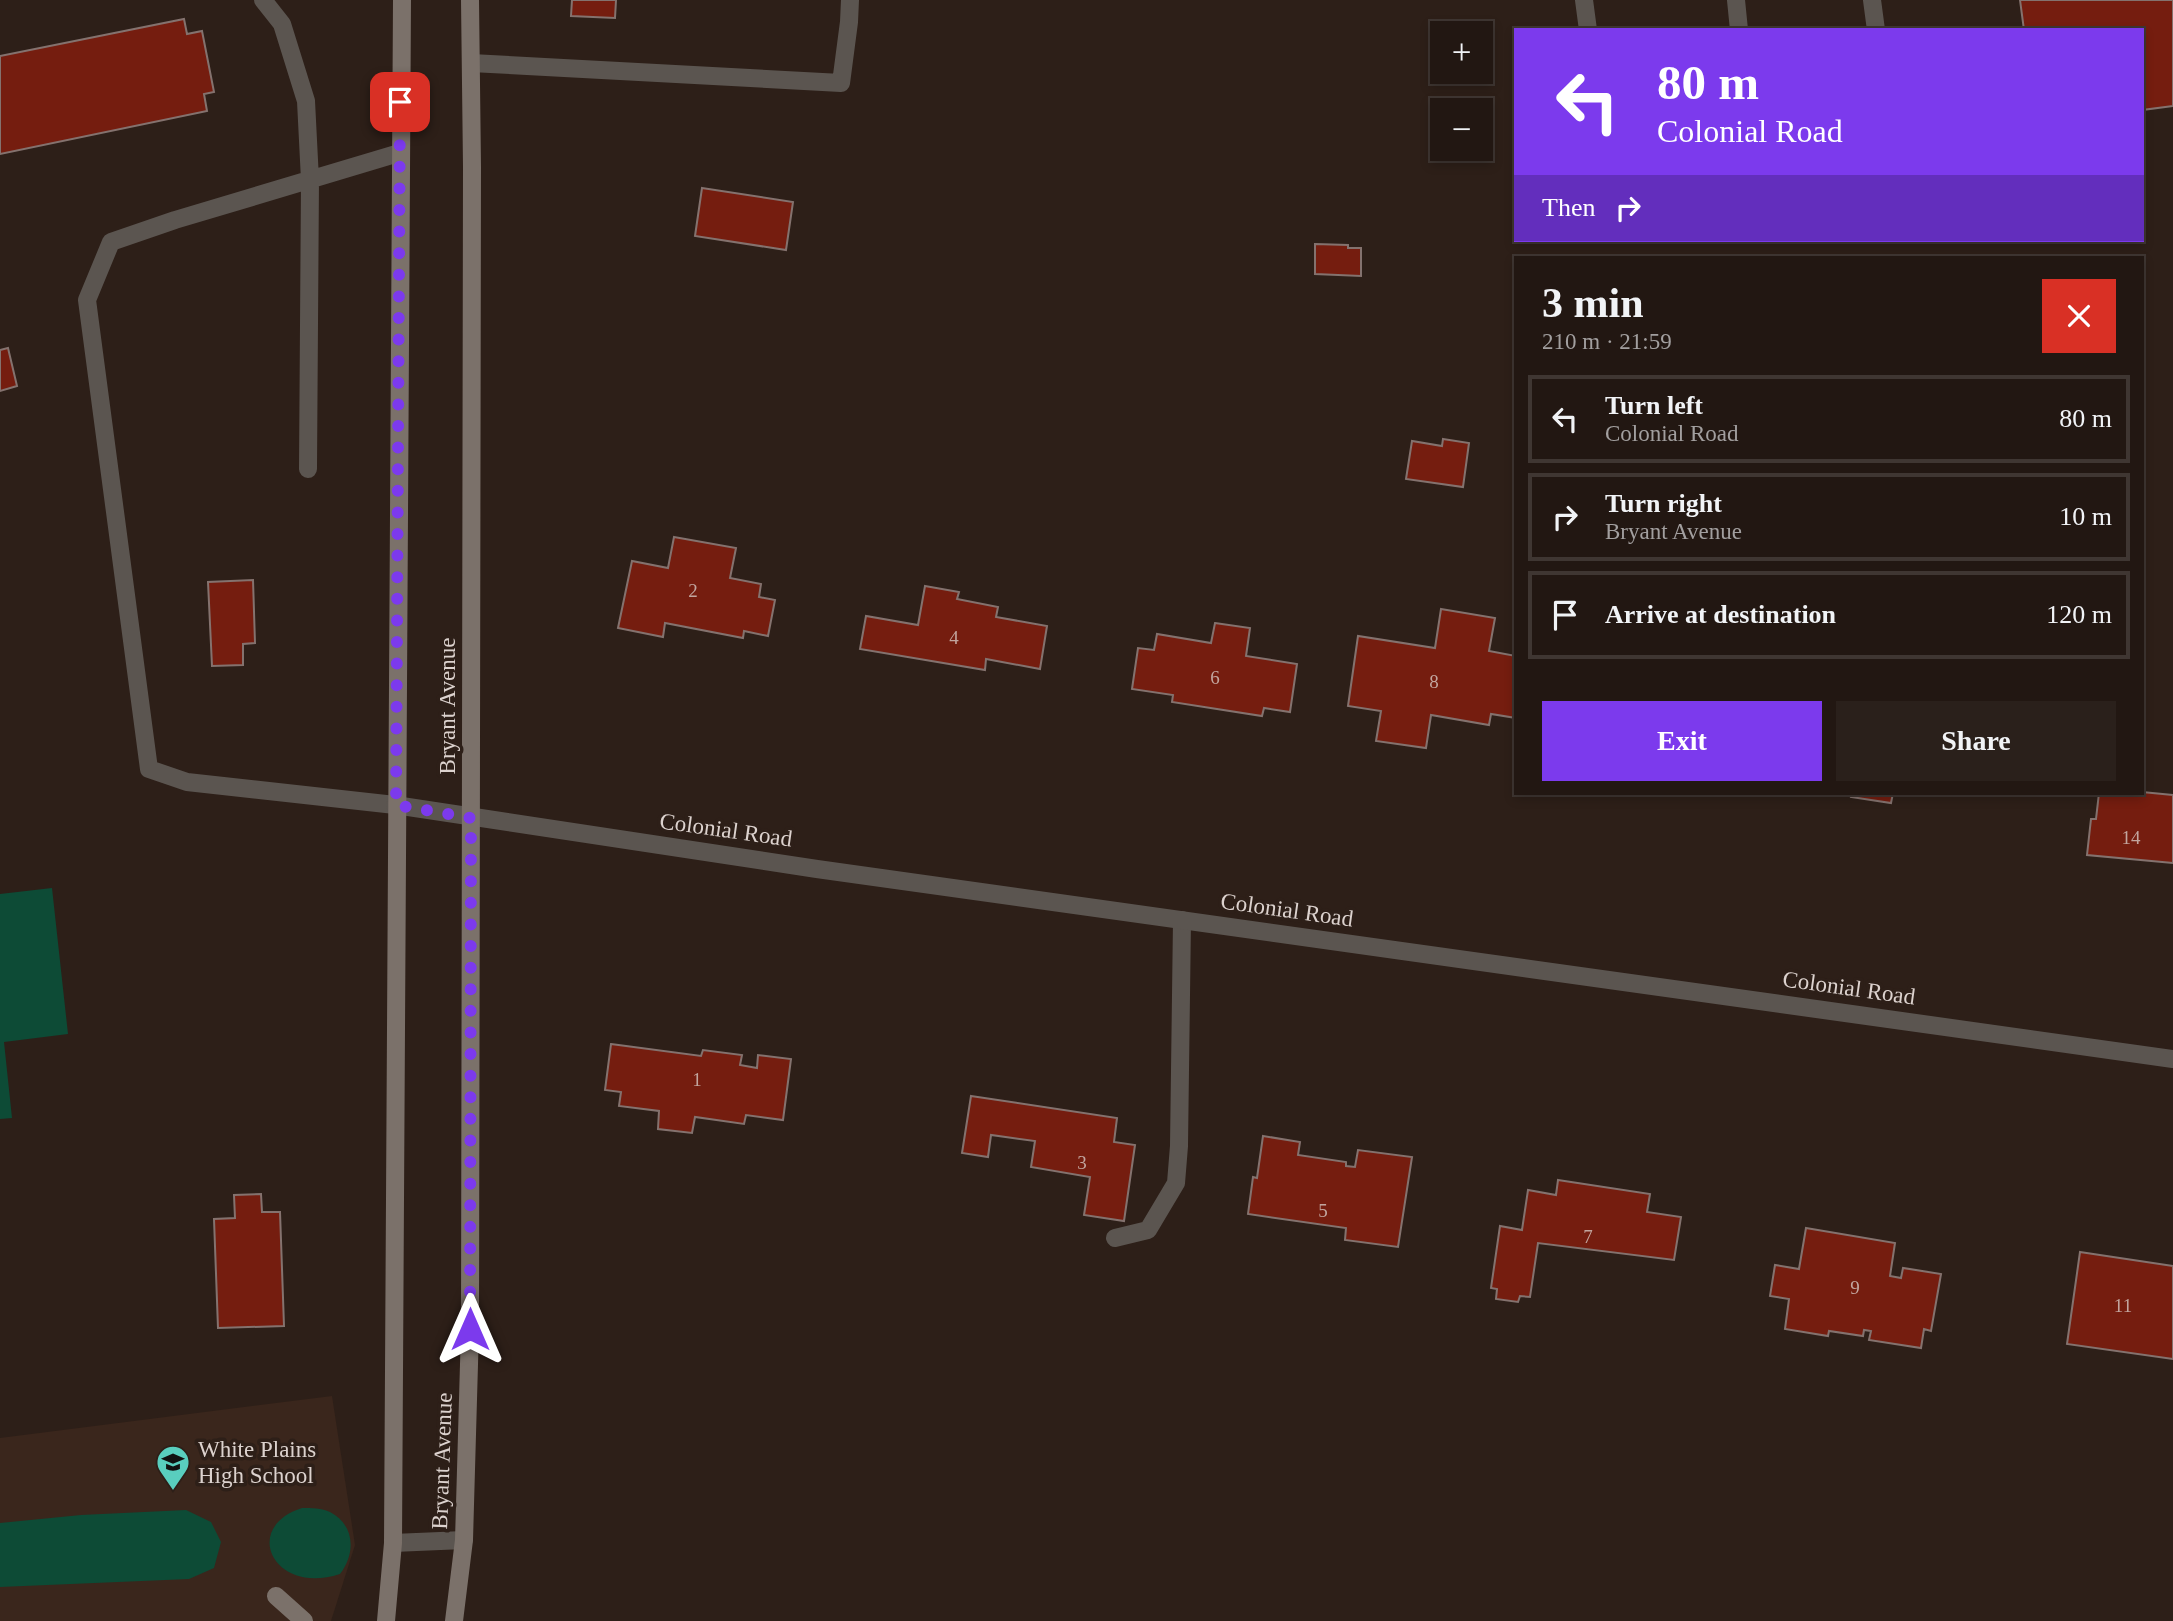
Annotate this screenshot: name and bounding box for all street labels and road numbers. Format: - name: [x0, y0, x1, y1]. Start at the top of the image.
- street label: Bryant Avenue: [435, 638, 460, 774]
- street label: Colonial Road: [658, 808, 794, 852]
- street label: Colonial Road: [1219, 888, 1355, 932]
- street label: Colonial Road: [1781, 966, 1917, 1010]
- street label: Bryant Avenue: [427, 1392, 457, 1530]

